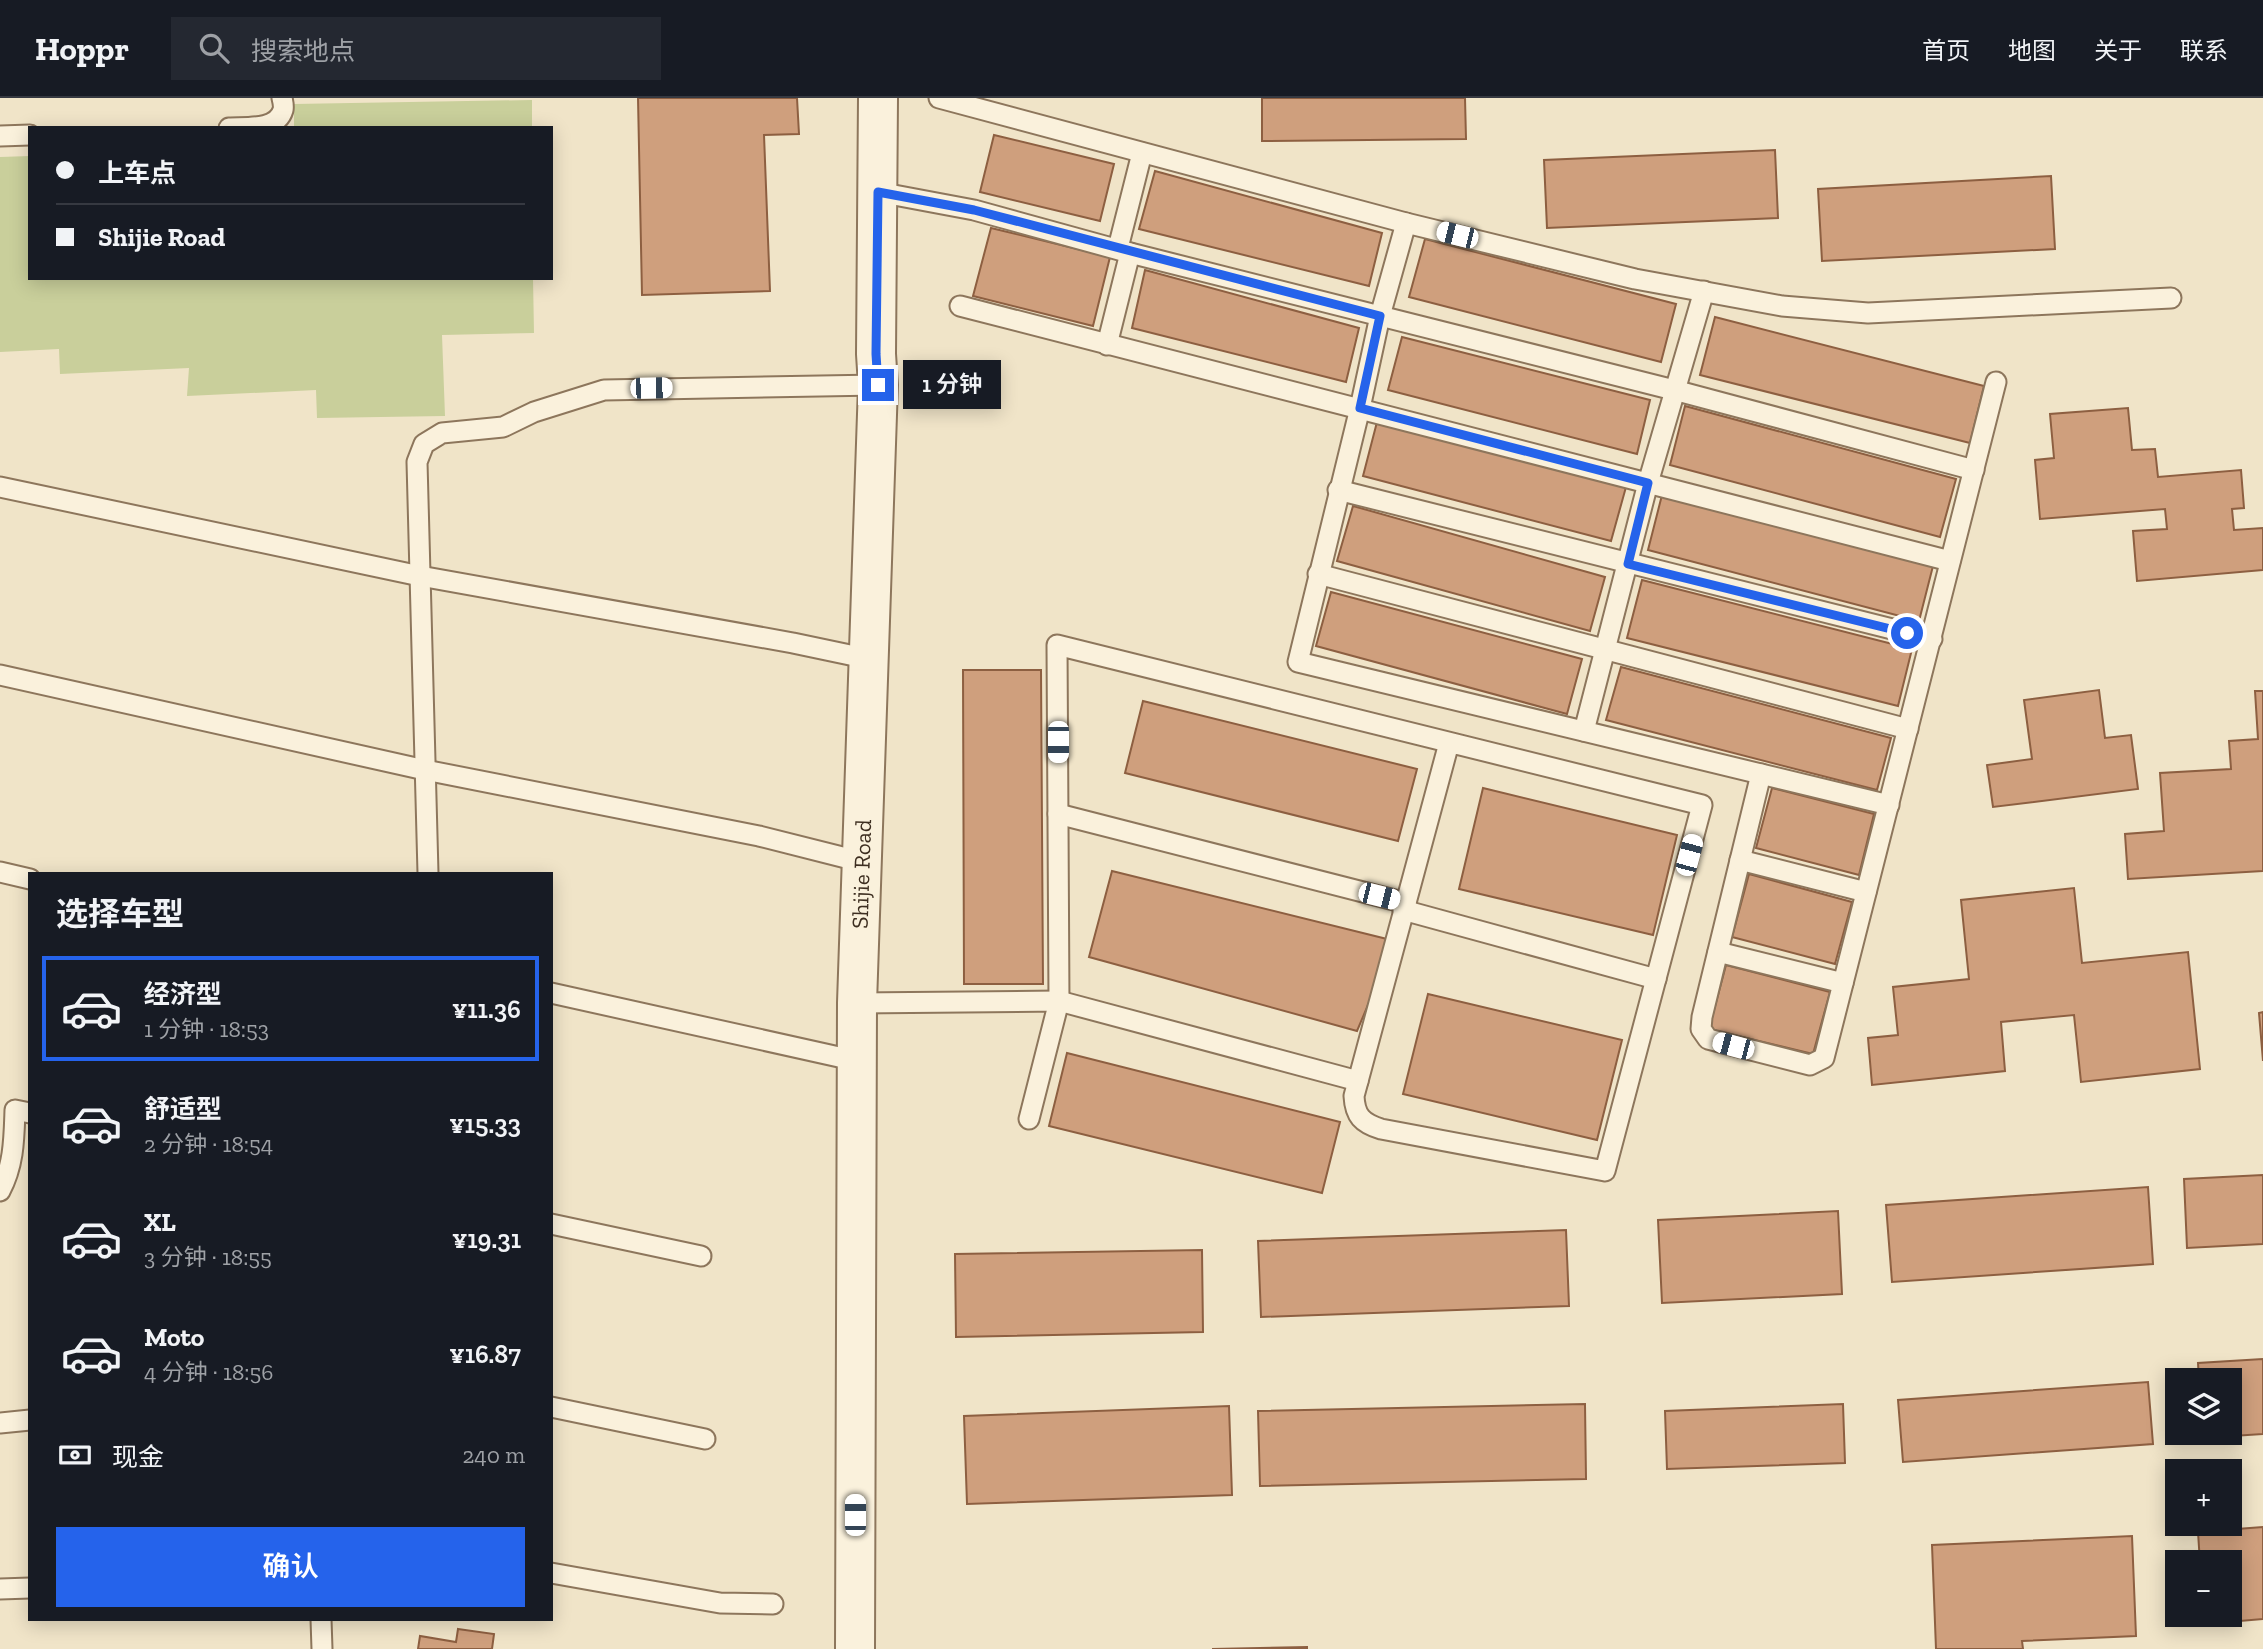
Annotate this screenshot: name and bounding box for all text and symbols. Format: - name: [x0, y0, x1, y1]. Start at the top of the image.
- search box: [171, 17, 661, 80]
- text: Hoppr: [35, 29, 129, 68]
- icon: search: [195, 29, 233, 67]
- text: 搜索地点: [251, 35, 355, 67]
- text: 首页: [1922, 36, 1970, 65]
- text: 地图: [2008, 36, 2056, 65]
- text: 关于: [2094, 36, 2142, 65]
- text: 联系: [2180, 36, 2228, 65]
- text: 上车点: [98, 157, 176, 189]
- car: [1435, 220, 1480, 250]
- text: Shijie Road: [98, 221, 225, 253]
- callout: 1 分钟: [903, 360, 1001, 410]
- route end: [862, 369, 894, 401]
- text: 1 分钟: [922, 370, 982, 398]
- car: [630, 377, 673, 399]
- route start: [1891, 617, 1923, 649]
- car: [1048, 721, 1069, 763]
- street label: Shijie Road: [846, 819, 877, 929]
- car: [1674, 832, 1705, 878]
- car: [1357, 881, 1402, 911]
- text: 选择车型: [56, 895, 184, 933]
- icon: car: [60, 977, 123, 1040]
- text: 经济型: [144, 978, 222, 1010]
- text: ¥11.36: [452, 993, 521, 1025]
- text: 1 分钟 · 18:53: [144, 1015, 269, 1043]
- car: [1710, 1030, 1757, 1062]
- icon: car: [60, 1092, 123, 1155]
- text: 舒适型: [144, 1093, 222, 1125]
- text: ¥15.33: [449, 1108, 521, 1140]
- text: 2 分钟 · 18:54: [144, 1130, 273, 1158]
- text: XL: [144, 1206, 176, 1238]
- icon: car: [60, 1207, 123, 1270]
- text: ¥19.31: [452, 1223, 521, 1255]
- text: 3 分钟 · 18:55: [144, 1243, 272, 1271]
- text: Moto: [144, 1321, 204, 1353]
- icon: car: [60, 1322, 123, 1385]
- text: ¥16.87: [449, 1338, 521, 1370]
- text: 4 分钟 · 18:56: [144, 1358, 273, 1386]
- map controls: [2165, 1368, 2242, 1627]
- button: layers: [2165, 1368, 2242, 1445]
- icon: cash: [56, 1436, 94, 1474]
- text: 现金: [112, 1441, 164, 1473]
- text: 240 m: [462, 1441, 525, 1469]
- button: +: [2165, 1459, 2242, 1536]
- car: [845, 1494, 866, 1536]
- button: 确认: [56, 1527, 525, 1607]
- button: −: [2165, 1550, 2242, 1627]

